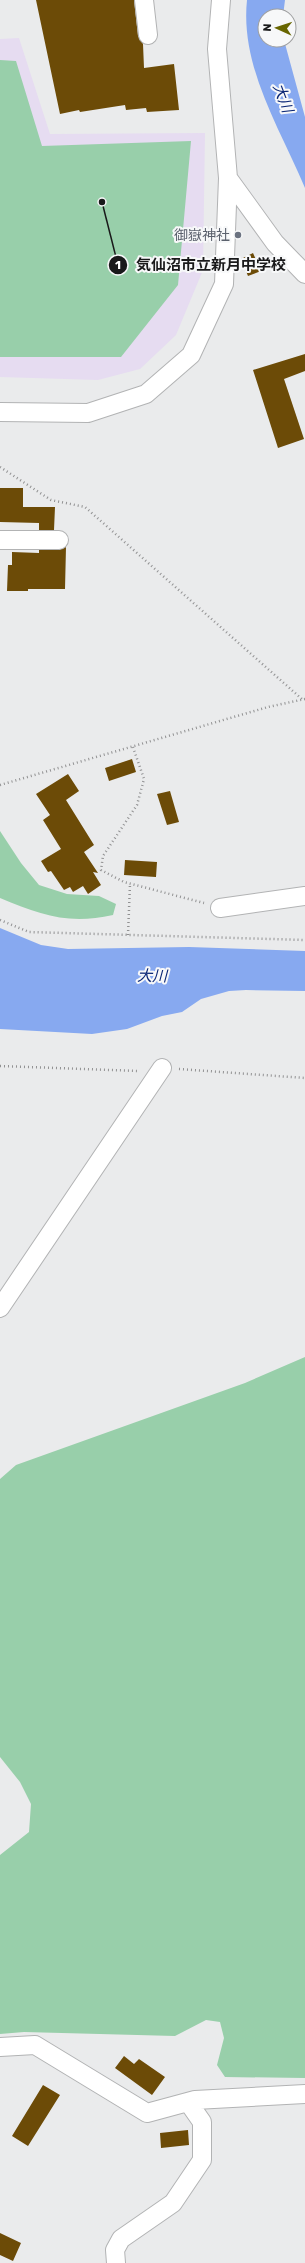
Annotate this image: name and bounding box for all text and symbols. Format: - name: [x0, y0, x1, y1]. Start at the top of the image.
- north arrow: [257, 8, 297, 48]
- text: N: [261, 23, 274, 32]
- water label: 大川: [269, 81, 297, 117]
- place label: 御嶽神社: [174, 227, 230, 244]
- marker: 御嶽神社: [233, 230, 243, 240]
- callout: 気仙沼市立新月中学校: [108, 252, 294, 279]
- text: 気仙沼市立新月中学校: [136, 256, 286, 274]
- text: 1: [115, 258, 121, 272]
- water label: 大川: [137, 967, 169, 985]

